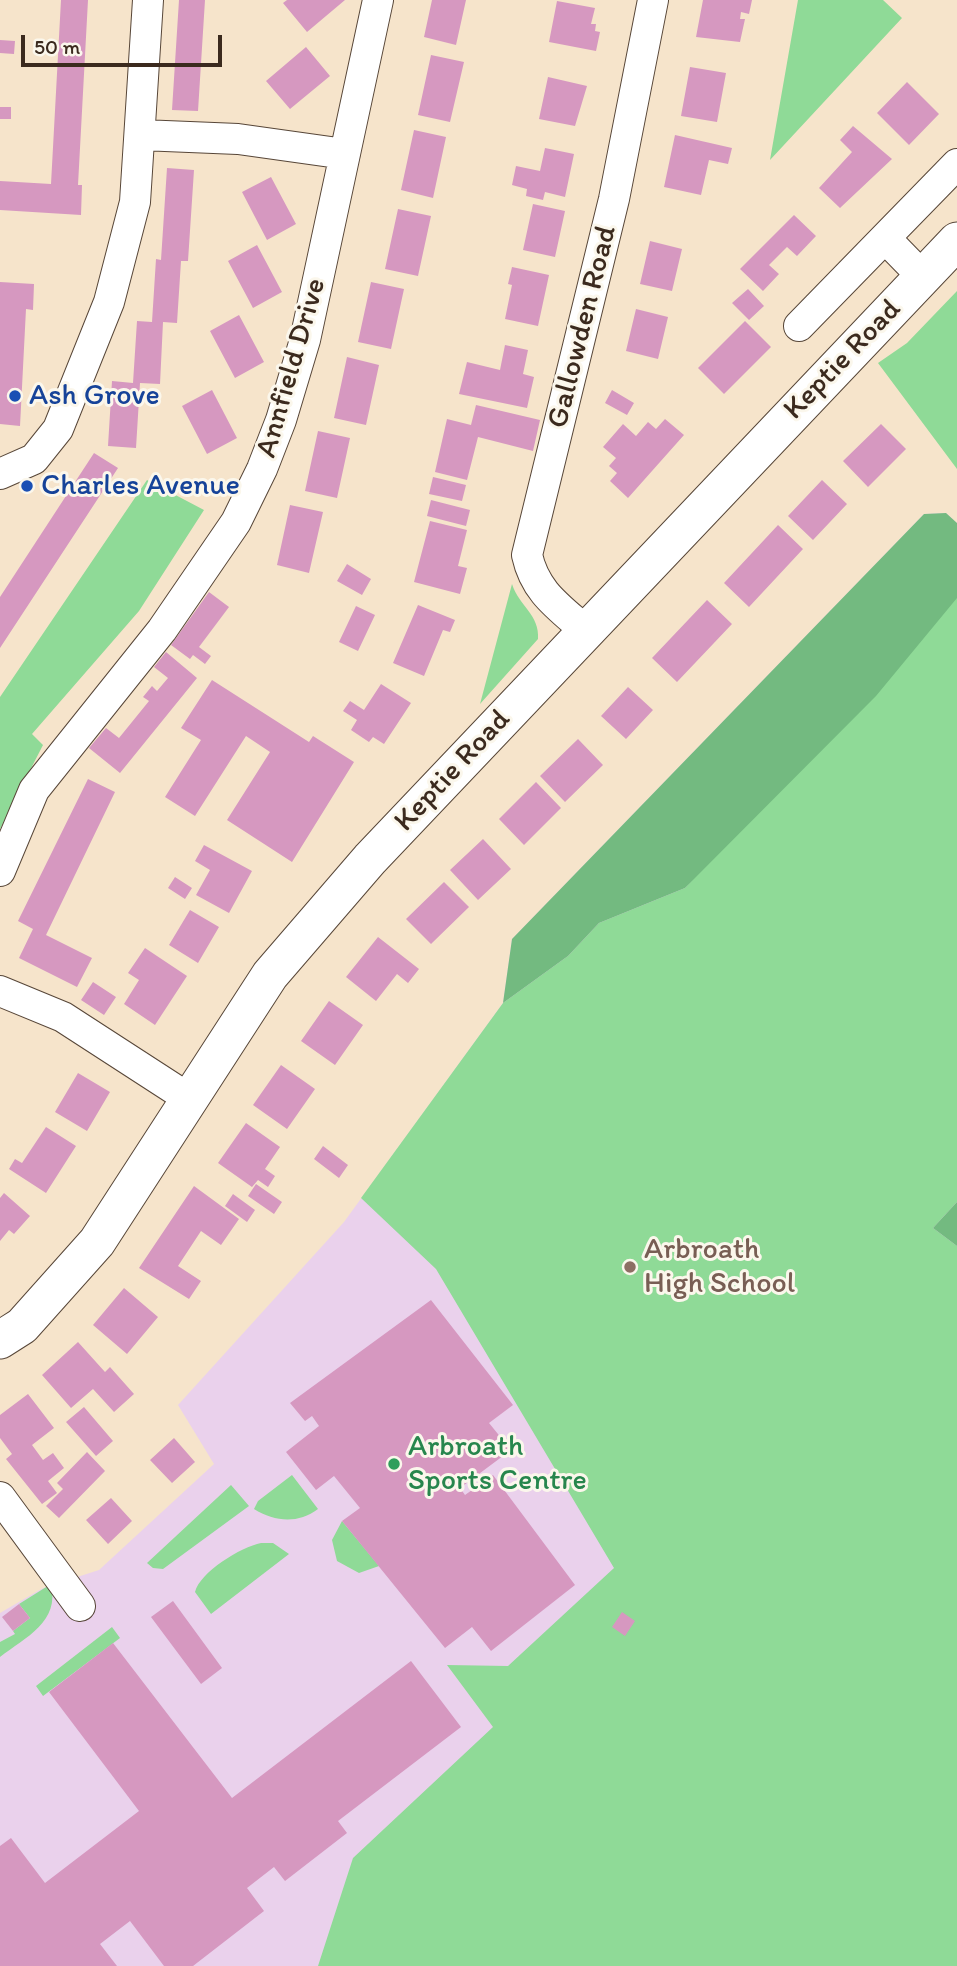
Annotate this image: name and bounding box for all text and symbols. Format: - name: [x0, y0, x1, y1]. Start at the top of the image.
- scale bar: [24, 21, 226, 65]
- text: 50 m: [34, 34, 80, 59]
- street label: Gallowden Road: [540, 222, 626, 432]
- street label: Annfield Drive: [249, 274, 335, 462]
- street label: Keptie Road: [777, 292, 909, 428]
- place label: Ash Grove: [29, 378, 160, 414]
- marker: Ash Grove: [7, 388, 23, 404]
- place label: Charles Avenue: [41, 468, 240, 504]
- marker: Charles Avenue: [19, 478, 35, 494]
- street label: Keptie Road: [387, 702, 519, 840]
- place label: Arbroath High School: [644, 1232, 795, 1302]
- marker: Arbroath High School: [622, 1259, 638, 1275]
- place label: Arbroath Sports Centre: [408, 1429, 587, 1500]
- marker: Arbroath Sports Centre: [386, 1456, 402, 1472]

